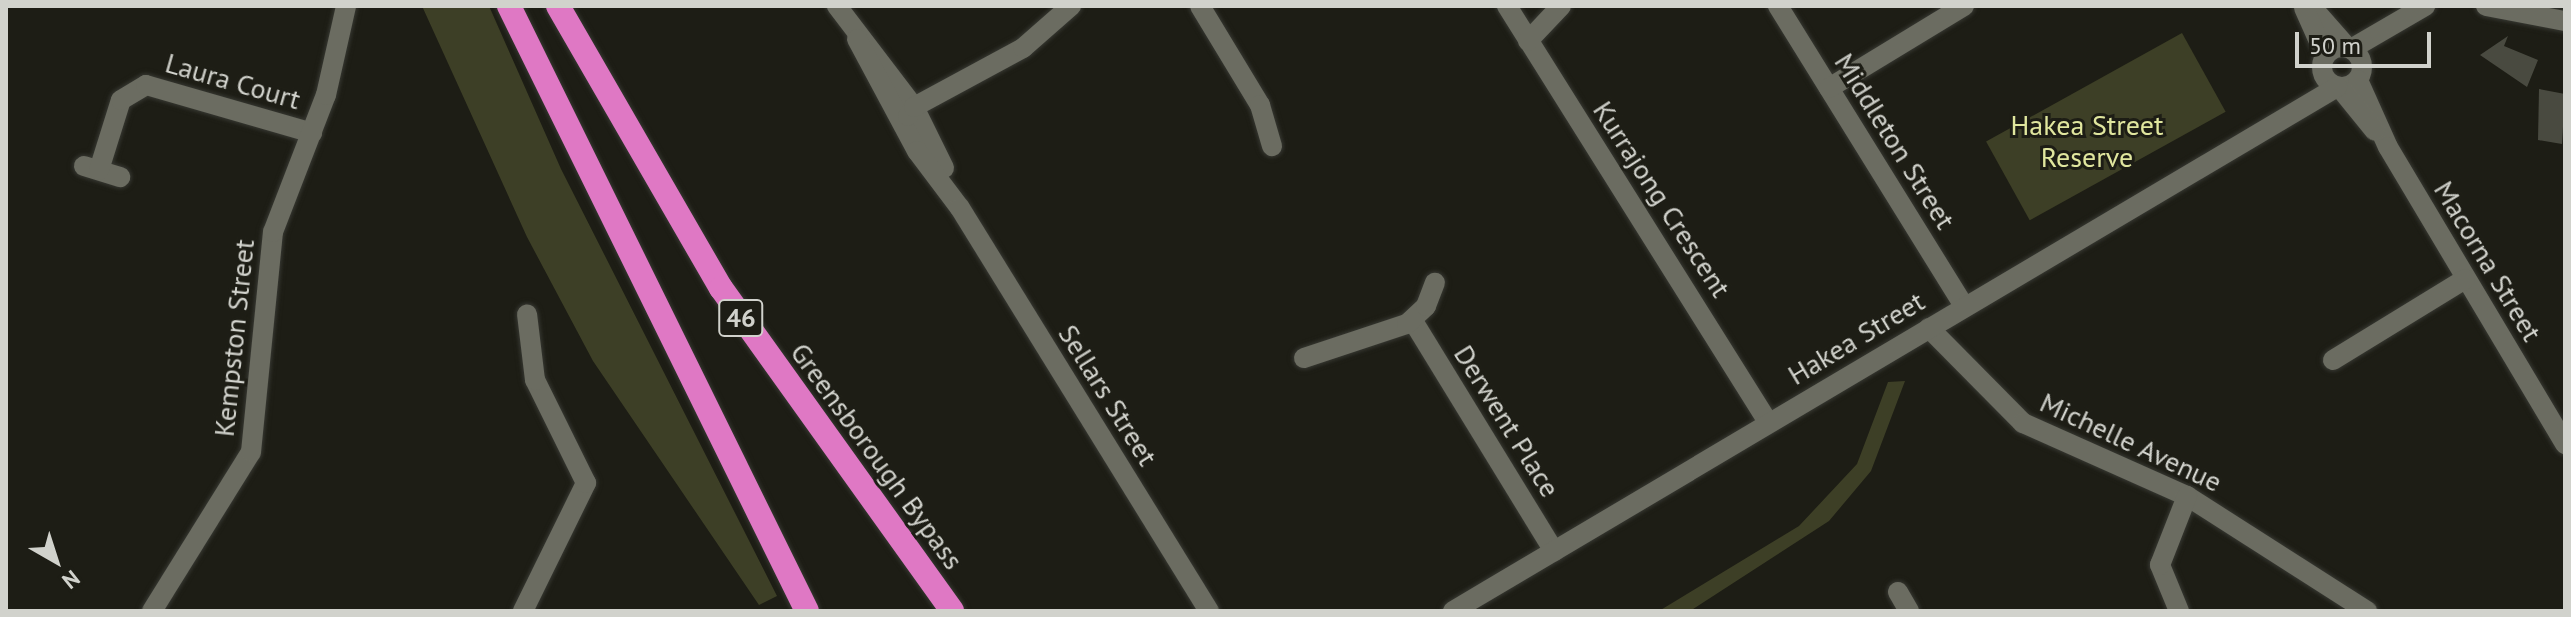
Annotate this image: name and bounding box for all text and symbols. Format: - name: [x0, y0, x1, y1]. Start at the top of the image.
- scale bar: [2299, 16, 2435, 66]
- text: 50 m: [2309, 30, 2361, 61]
- street label: Laura Court: [162, 46, 304, 116]
- street label: Middleton Street: [1828, 47, 1962, 235]
- street label: Kurrajong Crescent: [1586, 95, 1738, 303]
- park label: Hakea Street Reserve: [2011, 108, 2163, 174]
- street label: Macorna Street: [2427, 175, 2549, 347]
- street label: Kempston Street: [207, 238, 261, 438]
- street label: Hakea Street: [1782, 284, 1930, 392]
- road number: 46: [717, 296, 765, 340]
- street label: Sellars Street: [1051, 318, 1165, 472]
- street label: Greensborough Bypass: [784, 336, 970, 576]
- street label: Derwent Place: [1447, 339, 1567, 503]
- street label: Michelle Avenue: [2034, 385, 2228, 499]
- north arrow: [16, 521, 96, 601]
- text: N: [57, 564, 86, 595]

